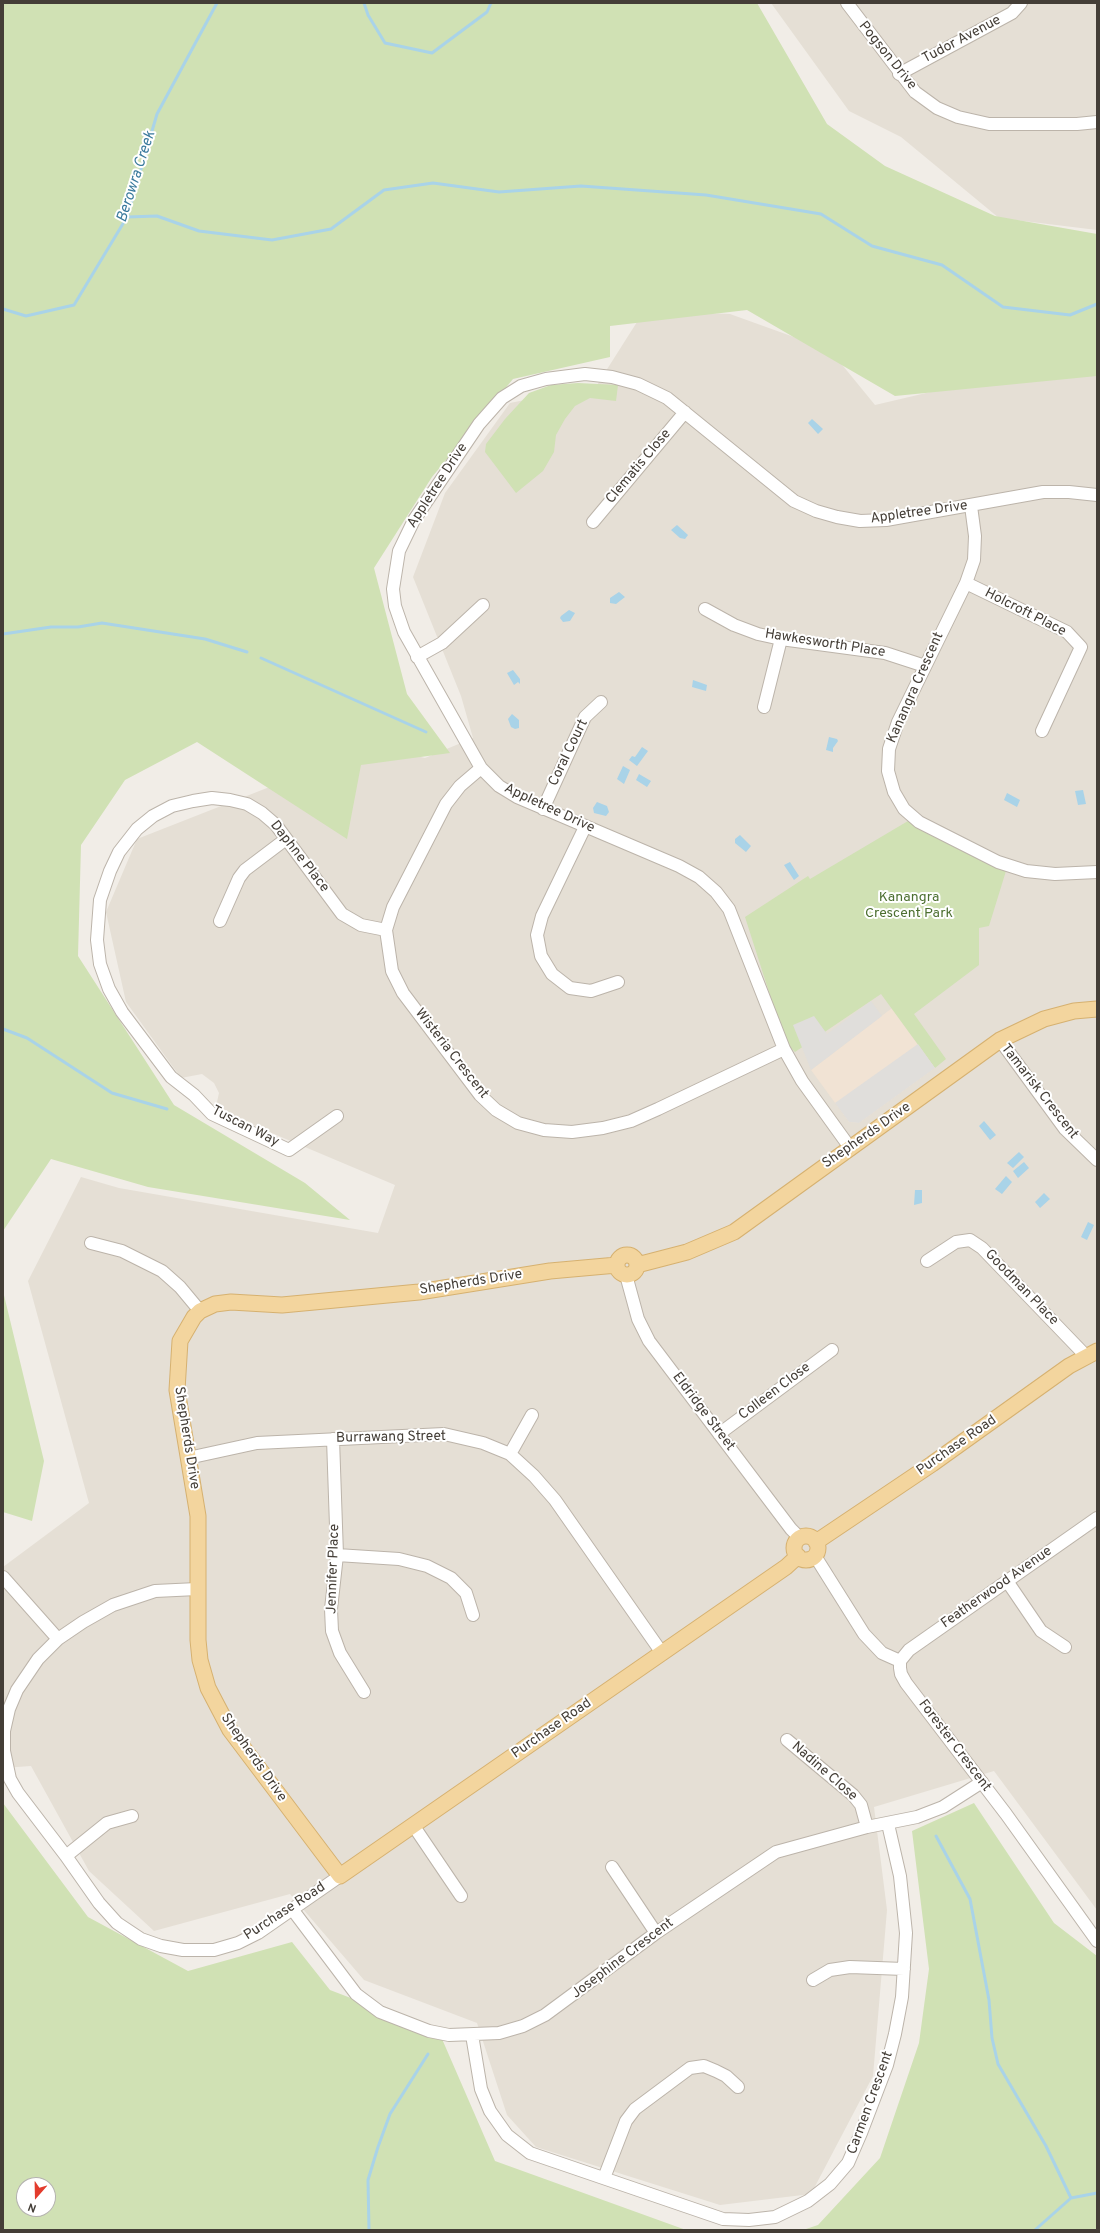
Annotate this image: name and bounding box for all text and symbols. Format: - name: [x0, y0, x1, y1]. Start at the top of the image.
- street label: Tudor Avenue: [920, 12, 1004, 68]
- street label: Pogson Drive: [854, 18, 920, 94]
- water label: Berowra Creek: [114, 129, 160, 225]
- street label: Clematis Close: [603, 426, 675, 508]
- street label: Appletree Drive: [404, 440, 472, 532]
- street label: Appletree Drive: [869, 498, 969, 528]
- street label: Holcroft Place: [981, 585, 1069, 641]
- street label: Hawkesworth Place: [764, 626, 886, 662]
- street label: Kanangra Crescent: [884, 630, 948, 746]
- street label: Coral Court: [546, 717, 592, 789]
- street label: Appletree Drive: [501, 781, 597, 837]
- street label: Daphne Place: [266, 818, 332, 896]
- park label: Kanangra Crescent Park: [865, 890, 953, 922]
- street label: Wisteria Crescent: [411, 1006, 491, 1102]
- street label: Tamarisk Crescent: [997, 1041, 1081, 1143]
- street label: Shepherds Drive: [820, 1099, 914, 1173]
- street label: Tuscan Way: [208, 1103, 282, 1151]
- street label: Goodman Place: [981, 1247, 1061, 1329]
- street label: Shepherds Drive: [418, 1267, 524, 1299]
- street label: Colleen Close: [736, 1360, 814, 1424]
- street label: Eldridge Street: [668, 1369, 738, 1455]
- street label: Shepherds Drive: [170, 1385, 202, 1491]
- street label: Purchase Road: [914, 1412, 1000, 1480]
- street label: Burrawang Street: [336, 1429, 446, 1447]
- street label: Jennifer Place: [324, 1524, 344, 1614]
- street label: Featherwood Avenue: [938, 1543, 1056, 1633]
- street label: Purchase Road: [509, 1695, 595, 1763]
- street label: Forester Crescent: [914, 1697, 994, 1795]
- street label: Shepherds Drive: [216, 1711, 290, 1805]
- street label: Nadine Close: [788, 1739, 860, 1805]
- street label: Purchase Road: [241, 1879, 329, 1945]
- street label: Josephine Crescent: [569, 1915, 677, 2003]
- street label: Carmen Crescent: [845, 2049, 897, 2157]
- north arrow: [16, 2177, 56, 2217]
- text: N: [26, 2199, 38, 2215]

